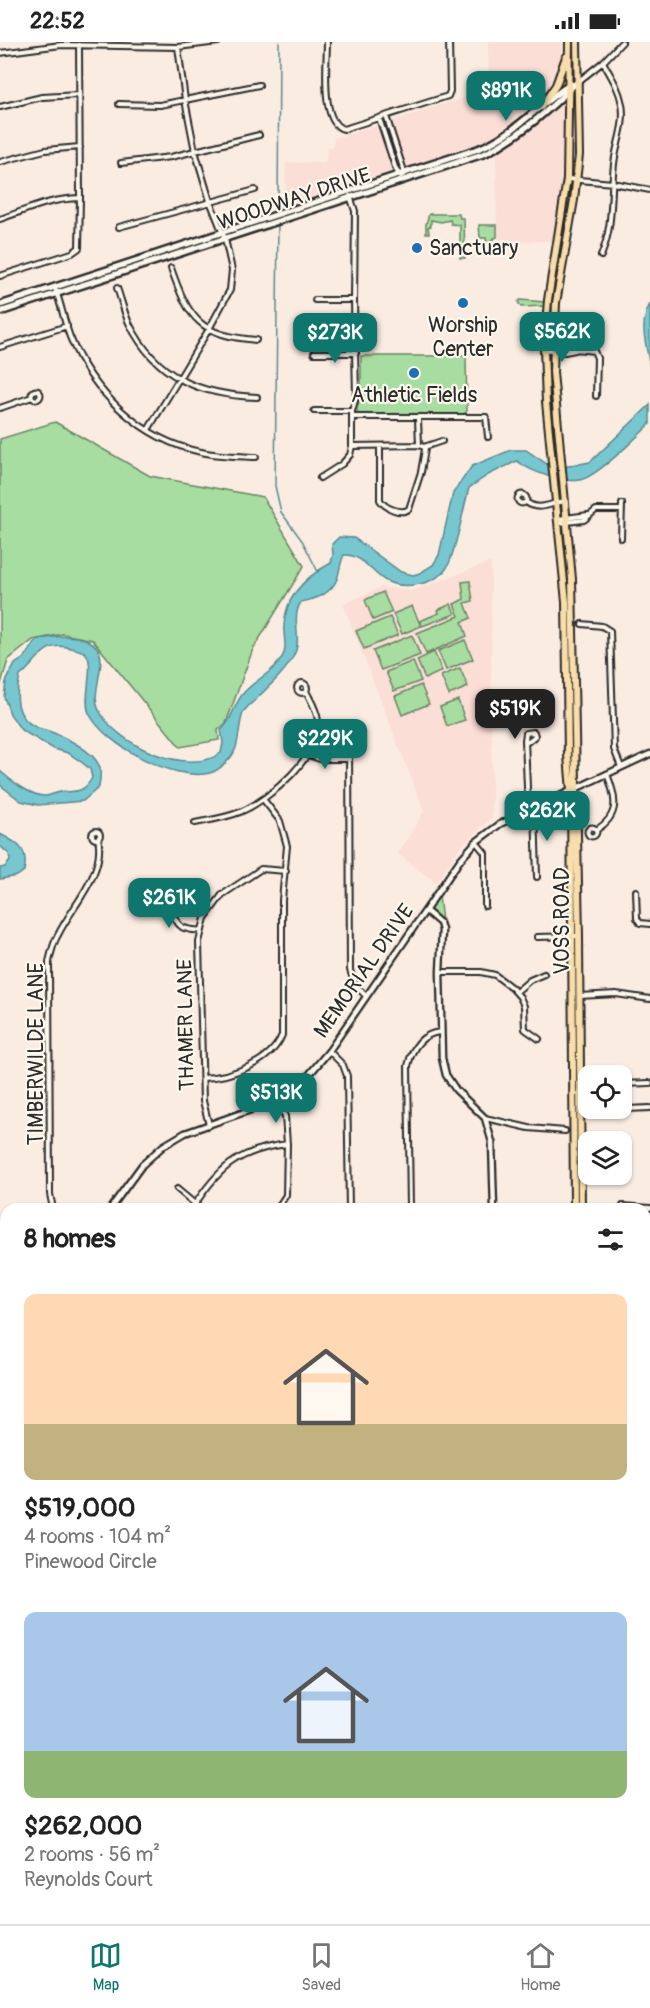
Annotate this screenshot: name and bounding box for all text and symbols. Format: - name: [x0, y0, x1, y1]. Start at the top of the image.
- text: 22:52: [30, 7, 85, 35]
- pin: $891K: [464, 71, 548, 122]
- text: $891K: [480, 78, 532, 103]
- street label: WOODWAY DRIVE: [214, 161, 374, 236]
- place label: Sanctuary: [429, 235, 518, 262]
- marker: Sanctuary: [410, 241, 424, 255]
- marker: Worship Center: [456, 296, 470, 310]
- place label: Worship Center: [428, 312, 498, 363]
- pin: $562K: [520, 312, 604, 363]
- pin: $273K: [293, 313, 377, 364]
- text: $562K: [534, 319, 590, 344]
- text: $273K: [307, 320, 363, 345]
- marker: Athletic Fields: [407, 366, 421, 380]
- place label: Athletic Fields: [351, 382, 478, 409]
- pin: $519K: [473, 689, 557, 740]
- text: $519K: [489, 696, 541, 721]
- pin: $229K: [283, 719, 367, 770]
- text: $229K: [297, 726, 353, 751]
- pin: $262K: [505, 791, 589, 842]
- text: $262K: [519, 798, 575, 823]
- street label: VOSS ROAD: [549, 867, 576, 975]
- pin: $261K: [127, 878, 211, 929]
- text: $261K: [142, 885, 196, 910]
- street label: MEMORIAL DRIVE: [308, 899, 420, 1043]
- street label: THAMER LANE: [171, 959, 201, 1091]
- street label: TIMBERWILDE LANE: [23, 963, 50, 1145]
- map controls: [578, 1065, 632, 1185]
- button: locate: [578, 1065, 632, 1119]
- pin: $513K: [234, 1073, 318, 1124]
- text: $513K: [250, 1080, 302, 1105]
- button: layers: [578, 1131, 632, 1185]
- text: 8 homes: [24, 1223, 116, 1255]
- icon: filters: [594, 1223, 627, 1256]
- icon: home: [272, 1333, 380, 1441]
- text: $519,000: [24, 1492, 136, 1524]
- text: 4 rooms · 104 m²: [24, 1524, 171, 1549]
- text: Pinewood Circle: [24, 1549, 157, 1574]
- icon: home: [272, 1651, 380, 1759]
- text: $262,000: [24, 1810, 142, 1842]
- text: 2 rooms · 56 m²: [24, 1842, 160, 1867]
- text: Reynolds Court: [24, 1867, 153, 1892]
- tab: Map: [89, 1939, 122, 1995]
- tab: Saved: [301, 1939, 341, 1995]
- tab: Home: [520, 1939, 561, 1995]

